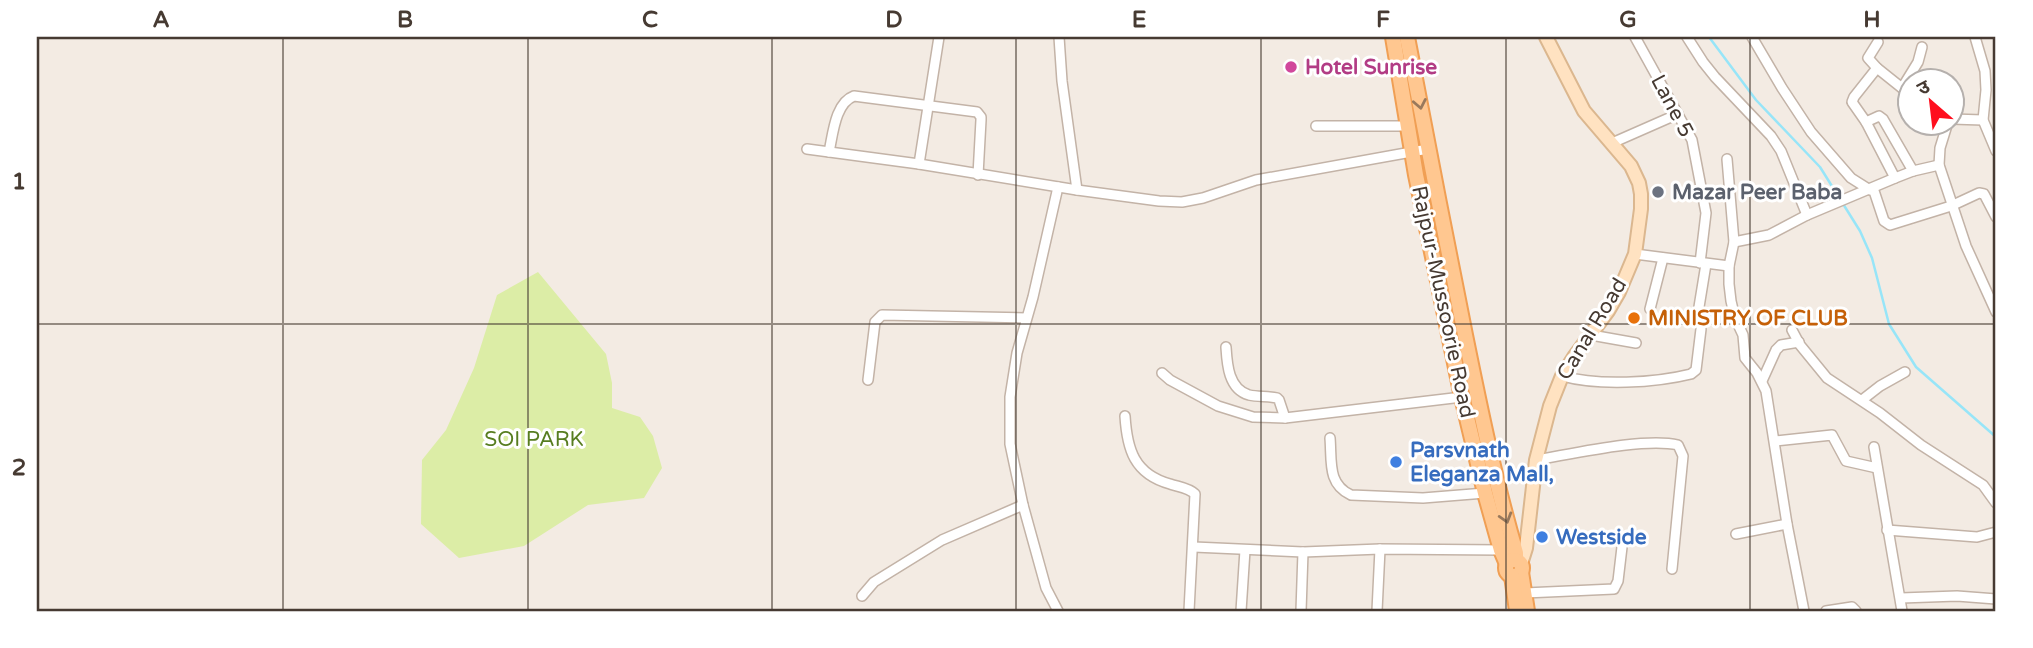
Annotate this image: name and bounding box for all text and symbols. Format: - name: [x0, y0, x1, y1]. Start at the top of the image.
- text: A: [152, 6, 170, 34]
- text: B: [397, 6, 413, 34]
- text: C: [642, 6, 658, 34]
- text: D: [885, 6, 903, 34]
- text: E: [1132, 6, 1146, 34]
- text: F: [1376, 6, 1390, 34]
- text: G: [1619, 6, 1637, 34]
- text: H: [1863, 6, 1881, 34]
- place label: Hotel Sunrise: [1305, 55, 1437, 80]
- marker: Hotel Sunrise: [1283, 59, 1299, 75]
- north arrow: [1896, 66, 1966, 136]
- street label: Lane 5: [1645, 70, 1699, 142]
- text: उ: [1913, 75, 1934, 100]
- one-way arrow: [1412, 98, 1427, 110]
- text: 1: [12, 168, 26, 196]
- place label: Mazar Peer Baba: [1672, 180, 1842, 205]
- street label: Rajpur-Mussoorie Road: [1406, 184, 1480, 420]
- marker: Mazar Peer Baba: [1650, 184, 1666, 200]
- street label: Canal Road: [1552, 274, 1632, 384]
- place label: MINISTRY OF CLUB: [1648, 306, 1848, 331]
- marker: MINISTRY OF CLUB: [1626, 310, 1642, 326]
- park label: SOI PARK: [484, 427, 584, 452]
- place label: Parsvnath Eleganza Mall,: [1410, 438, 1554, 487]
- text: 2: [12, 454, 26, 482]
- marker: Parsvnath Eleganza Mall,: [1388, 454, 1404, 470]
- one-way arrow: [1497, 512, 1512, 524]
- place label: Westside: [1556, 525, 1647, 550]
- marker: Westside: [1534, 529, 1550, 545]

